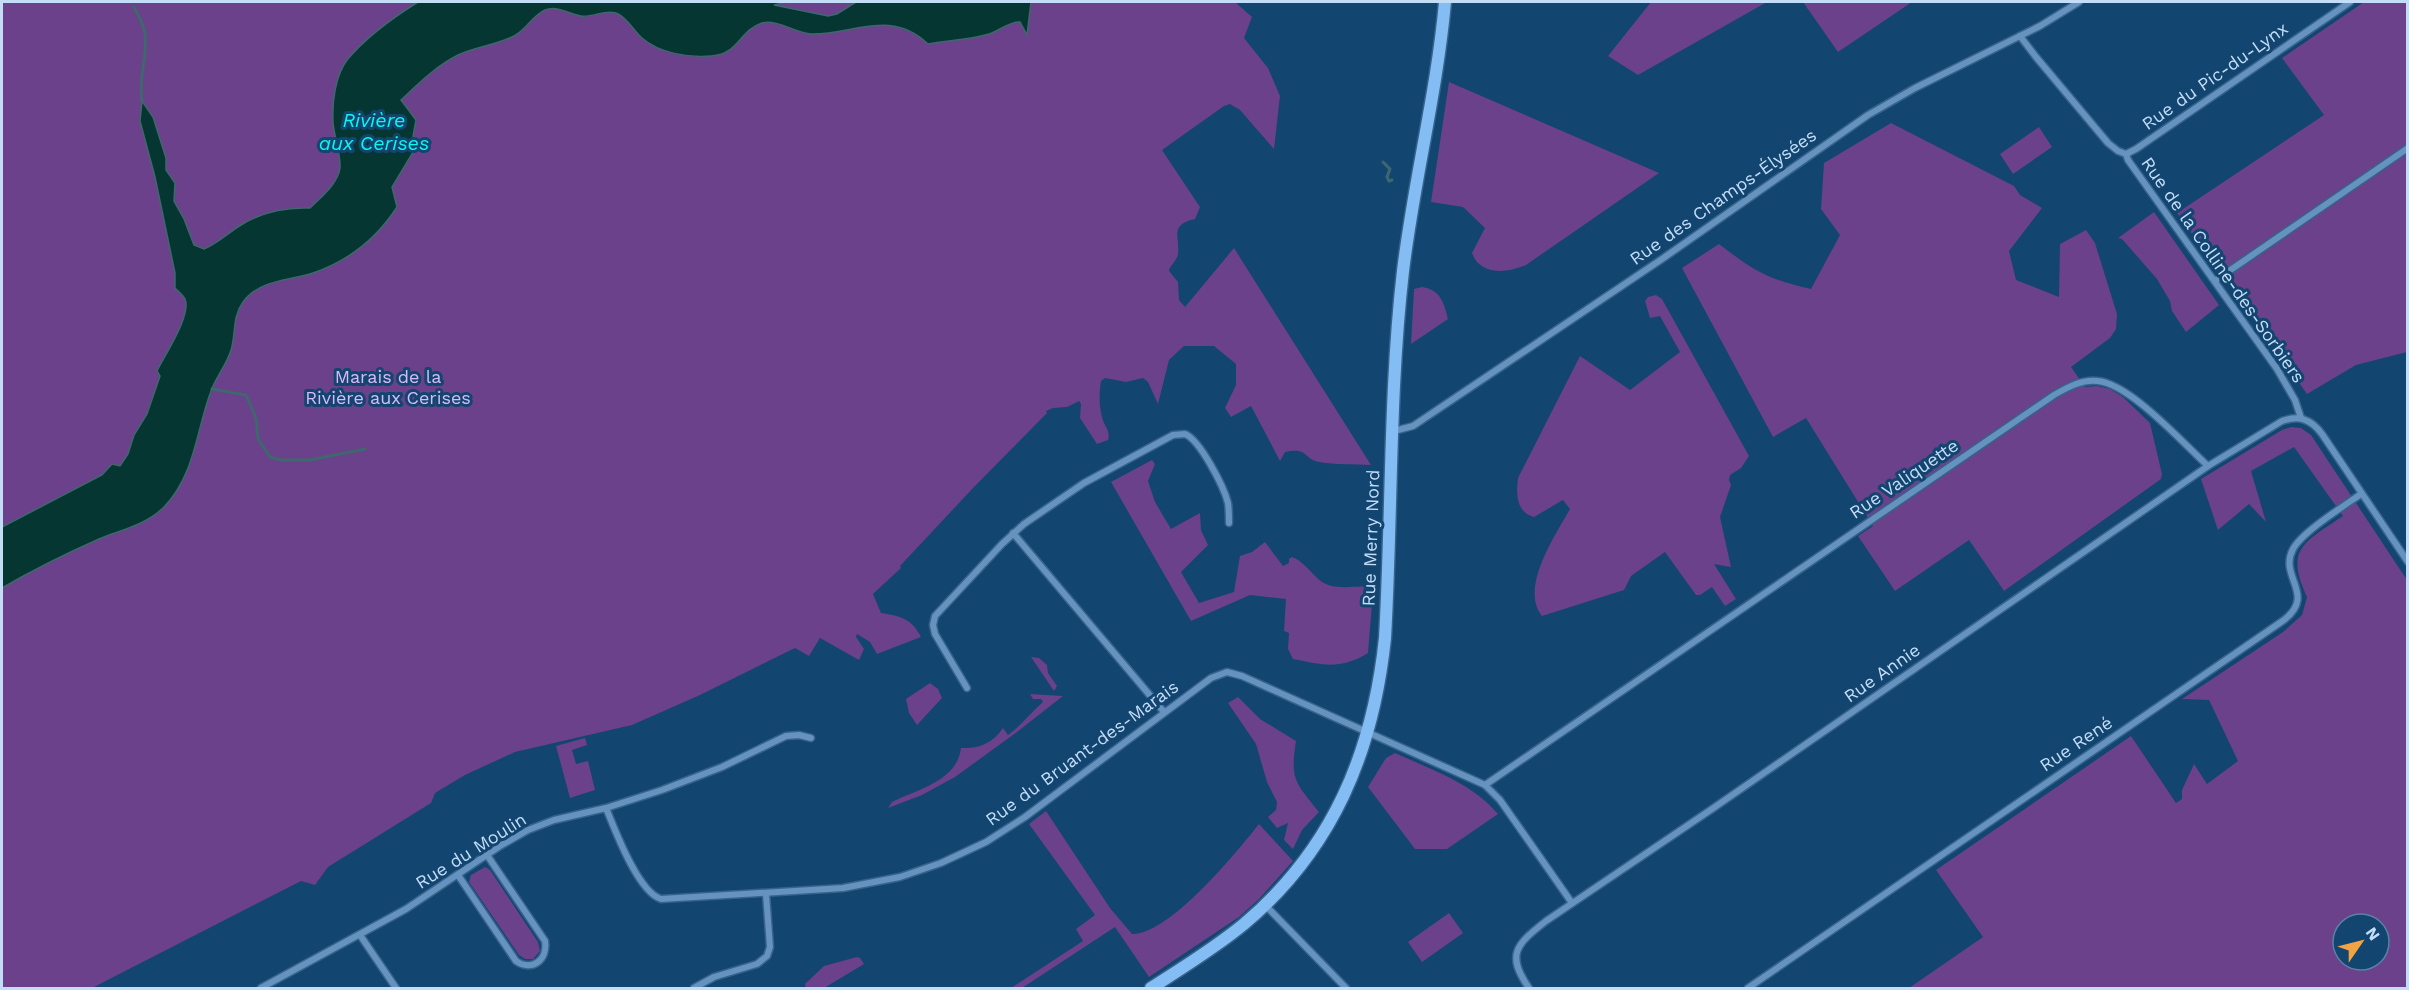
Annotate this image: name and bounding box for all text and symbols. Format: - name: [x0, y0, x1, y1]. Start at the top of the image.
- street label: Rue du Pic-du-Lynx: [2138, 17, 2292, 134]
- water label: Rivière aux Cerises: [319, 108, 429, 155]
- street label: Rue des Champs-Élysées: [1625, 124, 1820, 269]
- street label: Rue de la Colline-des-Sorbiers: [2137, 153, 2310, 387]
- park label: Marais de la Rivière aux Cerises: [305, 366, 471, 408]
- street label: Rue Valiquette: [1845, 434, 1962, 523]
- street label: Rue Merry Nord: [1358, 469, 1383, 607]
- street label: Rue Annie: [1840, 639, 1924, 706]
- street label: Rue du Bruant-des-Marais: [981, 676, 1182, 830]
- street label: Rue René: [2035, 712, 2116, 775]
- street label: Rue du Moulin: [412, 808, 530, 893]
- north arrow: [2331, 912, 2391, 972]
- text: N: [2362, 923, 2384, 944]

